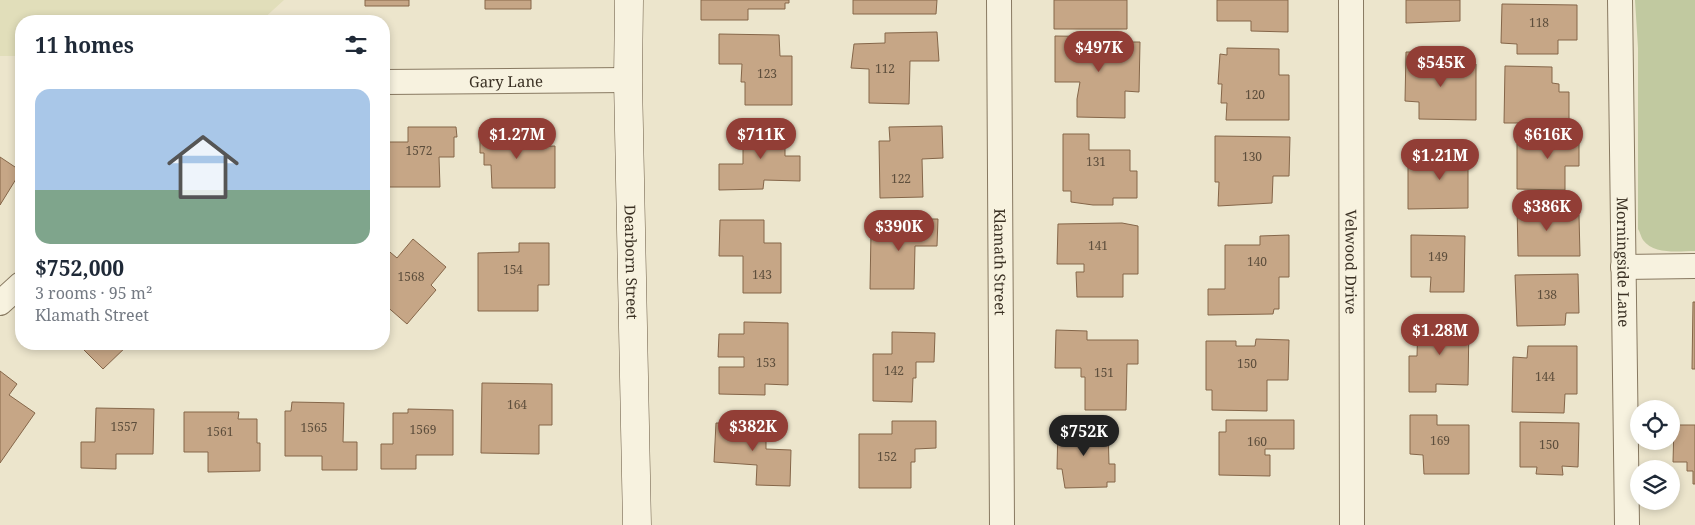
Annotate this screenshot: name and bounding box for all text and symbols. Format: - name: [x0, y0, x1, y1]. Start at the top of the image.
- house number: 118: [1529, 14, 1549, 31]
- pin: $497K: [1064, 30, 1134, 73]
- text: 11 homes: [35, 31, 134, 59]
- icon: filters: [342, 31, 370, 59]
- text: $497K: [1075, 36, 1123, 58]
- pin: $545K: [1406, 46, 1476, 88]
- text: $545K: [1417, 51, 1465, 73]
- house number: 112: [875, 60, 895, 77]
- house number: 123: [757, 65, 777, 82]
- street label: Gary Lane: [469, 71, 543, 91]
- house number: 120: [1245, 86, 1265, 103]
- pin: $1.27M: [476, 118, 558, 160]
- pin: $711K: [726, 118, 796, 160]
- pin: $616K: [1513, 118, 1583, 160]
- icon: home: [158, 122, 248, 212]
- text: $1.27M: [489, 123, 545, 145]
- text: $711K: [737, 123, 785, 145]
- text: $616K: [1524, 123, 1572, 145]
- pin: $1.21M: [1399, 138, 1481, 181]
- house number: 1572: [406, 142, 432, 159]
- text: $1.21M: [1412, 144, 1468, 166]
- house number: 130: [1242, 148, 1262, 165]
- house number: 131: [1086, 153, 1106, 170]
- house number: 122: [891, 170, 911, 187]
- pin: $386K: [1512, 190, 1582, 232]
- text: $386K: [1523, 195, 1571, 217]
- street label: Morningside Lane: [1613, 197, 1634, 327]
- street label: Dearborn Street: [621, 204, 643, 320]
- street label: Klamath Street: [990, 209, 1011, 315]
- pin: $390K: [864, 210, 934, 252]
- street label: Velwood Drive: [1341, 210, 1362, 314]
- text: $390K: [875, 215, 923, 237]
- house number: 141: [1088, 237, 1108, 254]
- house number: 149: [1428, 248, 1448, 265]
- house number: 140: [1247, 253, 1267, 270]
- text: $752,000: [35, 254, 124, 282]
- house number: 154: [503, 261, 523, 278]
- house number: 143: [752, 266, 772, 283]
- house number: 1568: [398, 268, 425, 285]
- text: 3 rooms · 95 m²: [35, 282, 152, 304]
- house number: 138: [1537, 286, 1557, 303]
- text: Klamath Street: [35, 304, 149, 326]
- pin: $1.28M: [1399, 314, 1481, 356]
- text: $1.28M: [1412, 319, 1468, 341]
- house number: 153: [756, 354, 776, 371]
- house number: 150: [1237, 355, 1257, 372]
- house number: 142: [884, 362, 904, 379]
- house number: 151: [1094, 364, 1114, 381]
- house number: 144: [1535, 368, 1555, 385]
- house number: 164: [507, 396, 527, 413]
- map controls: [1630, 400, 1680, 510]
- button: locate: [1630, 400, 1680, 450]
- pin: $382K: [718, 410, 788, 452]
- pin: $752K: [1049, 414, 1119, 457]
- text: $382K: [729, 415, 777, 437]
- house number: 1557: [111, 418, 138, 435]
- house number: 1565: [301, 419, 327, 436]
- text: $752K: [1060, 420, 1108, 442]
- house number: 1569: [410, 421, 436, 438]
- house number: 1561: [207, 423, 233, 440]
- house number: 169: [1430, 432, 1450, 449]
- house number: 160: [1247, 433, 1267, 450]
- house number: 150: [1539, 436, 1559, 453]
- house number: 152: [877, 448, 897, 465]
- button: layers: [1630, 460, 1680, 510]

